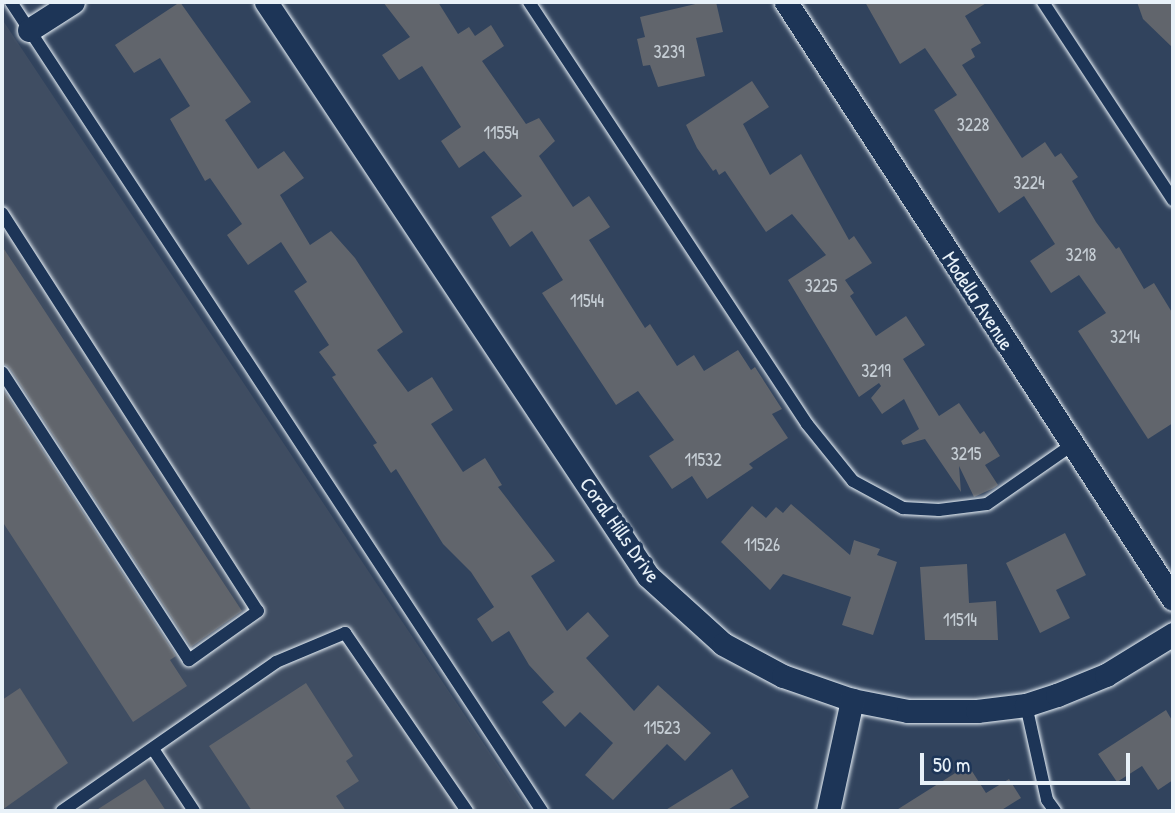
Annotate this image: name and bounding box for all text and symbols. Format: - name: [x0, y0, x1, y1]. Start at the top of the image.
- house number: 3239: [653, 41, 685, 63]
- house number: 3228: [957, 114, 989, 136]
- house number: 11554: [483, 122, 519, 144]
- house number: 3224: [1013, 172, 1045, 194]
- house number: 3218: [1066, 244, 1096, 266]
- street label: Modella Avenue: [937, 247, 1019, 355]
- house number: 3225: [805, 275, 837, 297]
- house number: 11544: [570, 290, 604, 312]
- house number: 3214: [1110, 326, 1140, 348]
- house number: 3219: [861, 360, 891, 382]
- house number: 3215: [951, 443, 981, 465]
- house number: 11532: [684, 449, 722, 471]
- street label: Coral Hills Drive: [574, 473, 666, 587]
- house number: 11526: [744, 534, 780, 556]
- house number: 11514: [943, 609, 977, 631]
- house number: 11523: [643, 717, 681, 739]
- scale bar: [923, 740, 1133, 784]
- text: 50 m: [933, 750, 970, 779]

